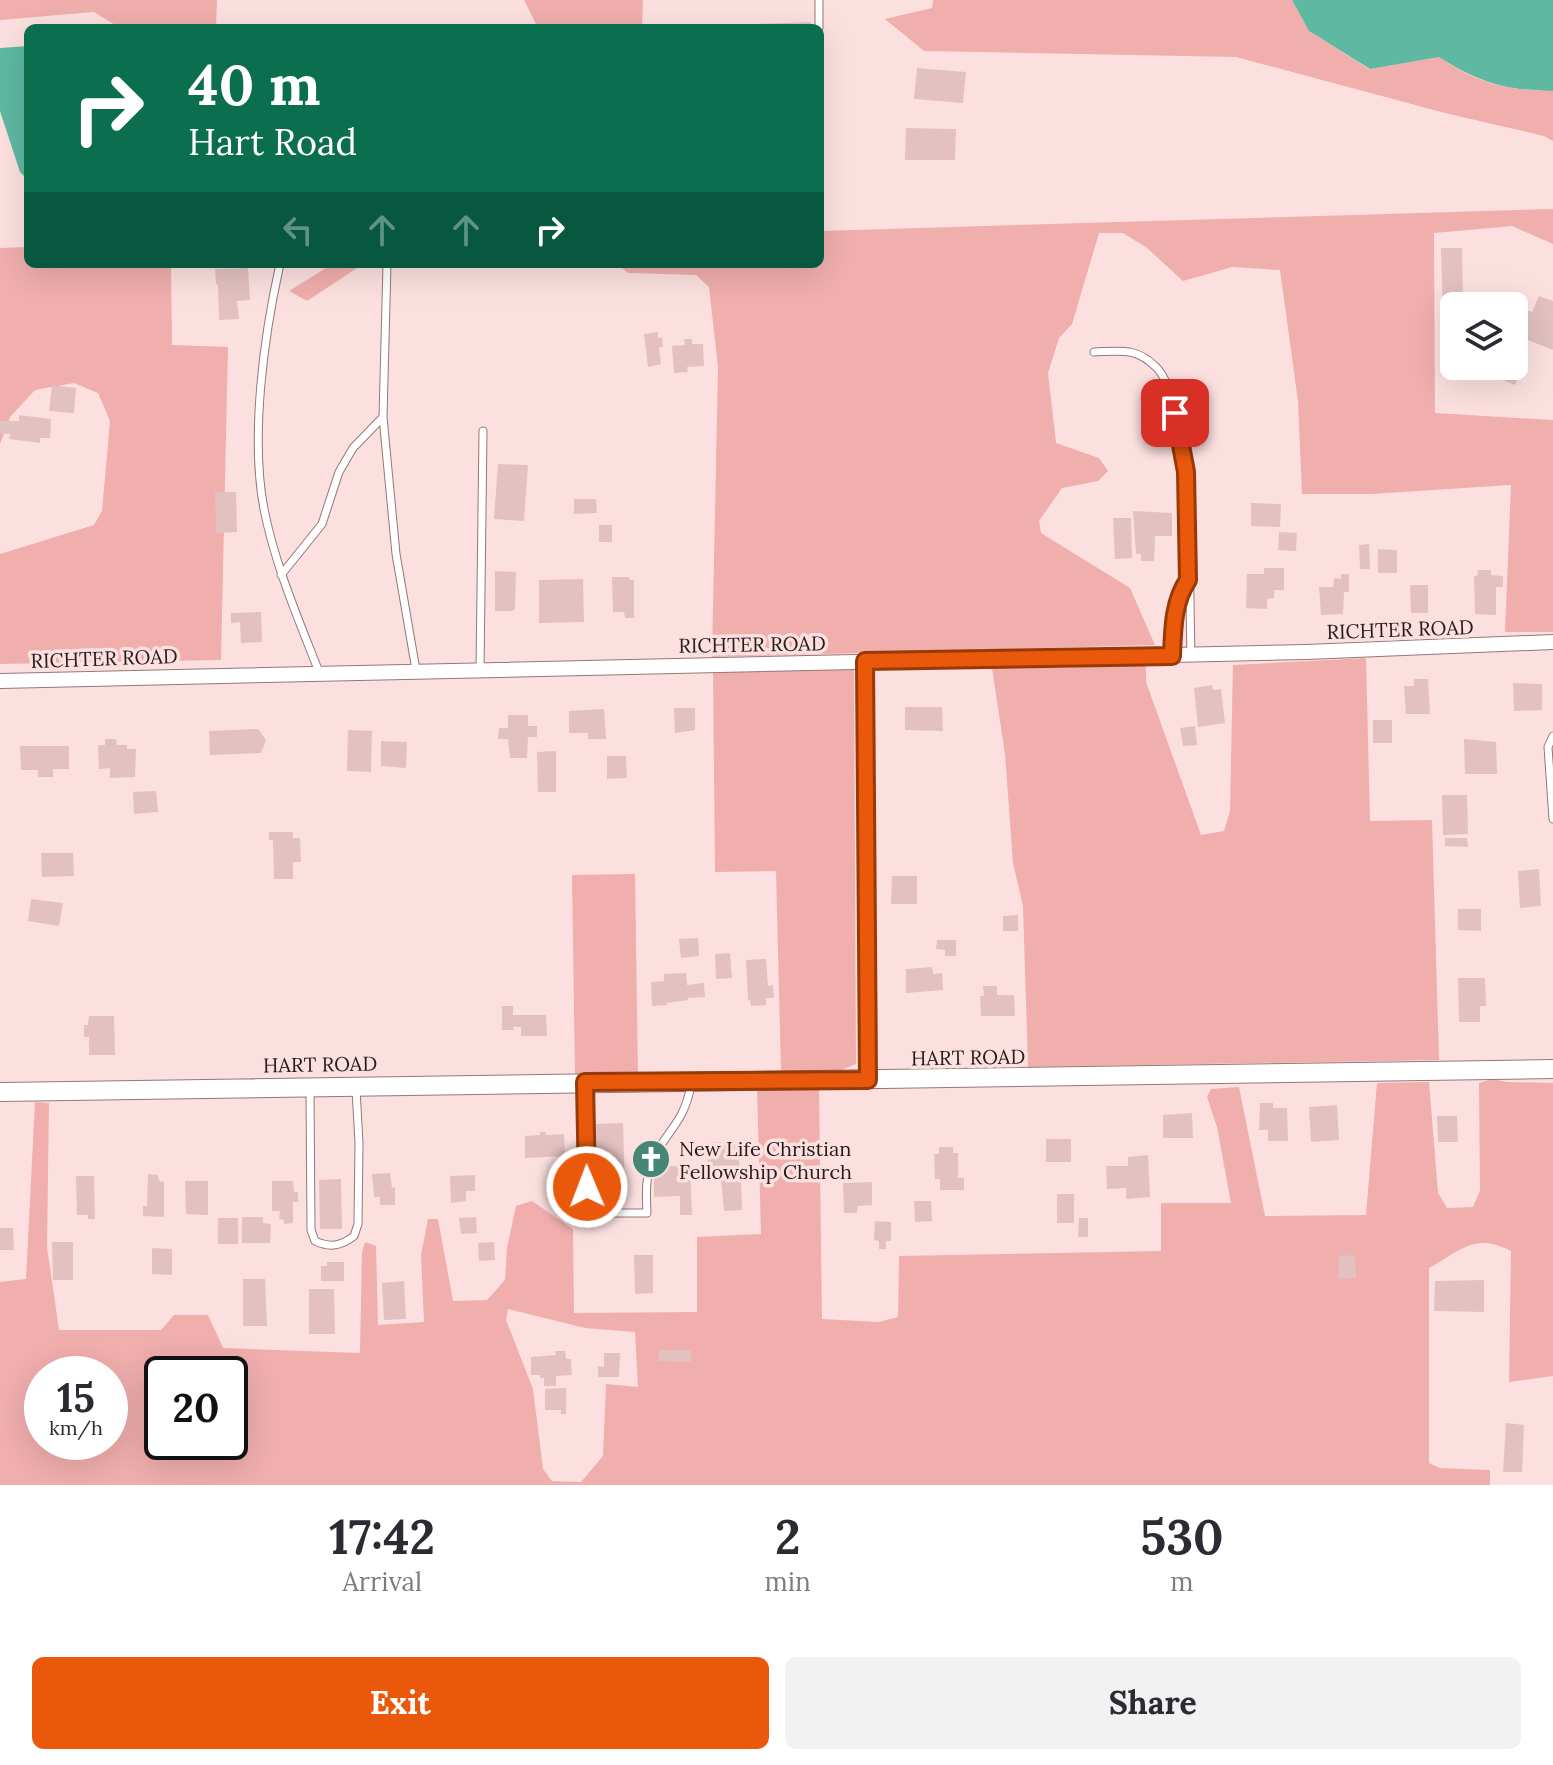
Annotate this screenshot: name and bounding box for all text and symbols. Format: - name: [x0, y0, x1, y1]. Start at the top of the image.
- text: 40 m: [188, 49, 321, 120]
- icon: right: [56, 56, 160, 160]
- text: Hart Road: [188, 119, 357, 165]
- icon: left: [276, 208, 320, 252]
- icon: ahead: [360, 208, 404, 252]
- icon: ahead: [444, 208, 488, 252]
- icon: right: [528, 208, 572, 252]
- map controls: [1440, 292, 1528, 380]
- button: layers: [1440, 292, 1528, 380]
- pin: [1141, 379, 1209, 447]
- icon: arrive: [1153, 391, 1197, 435]
- street label: RICHTER ROAD: [1326, 614, 1474, 644]
- street label: RICHTER ROAD: [678, 630, 826, 658]
- street label: RICHTER ROAD: [30, 643, 178, 673]
- street label: HART ROAD: [911, 1044, 1025, 1070]
- street label: HART ROAD: [263, 1051, 377, 1077]
- place label: New Life Christian Fellowship Church: [679, 1136, 852, 1184]
- church icon: New Life Christian Fellowship Church: [630, 1138, 672, 1180]
- position arrow: [545, 1145, 629, 1229]
- speed limit sign: 20: [144, 1356, 248, 1460]
- text: 15: [57, 1372, 95, 1423]
- text: km/h: [49, 1415, 103, 1440]
- text: 17:42: [329, 1506, 435, 1567]
- text: 2: [775, 1506, 801, 1567]
- text: 530: [1140, 1506, 1224, 1567]
- text: Arrival: [343, 1565, 422, 1598]
- text: min: [765, 1565, 811, 1598]
- text: m: [1170, 1565, 1194, 1598]
- button: Exit: [32, 1657, 769, 1749]
- button: Share: [785, 1657, 1521, 1749]

